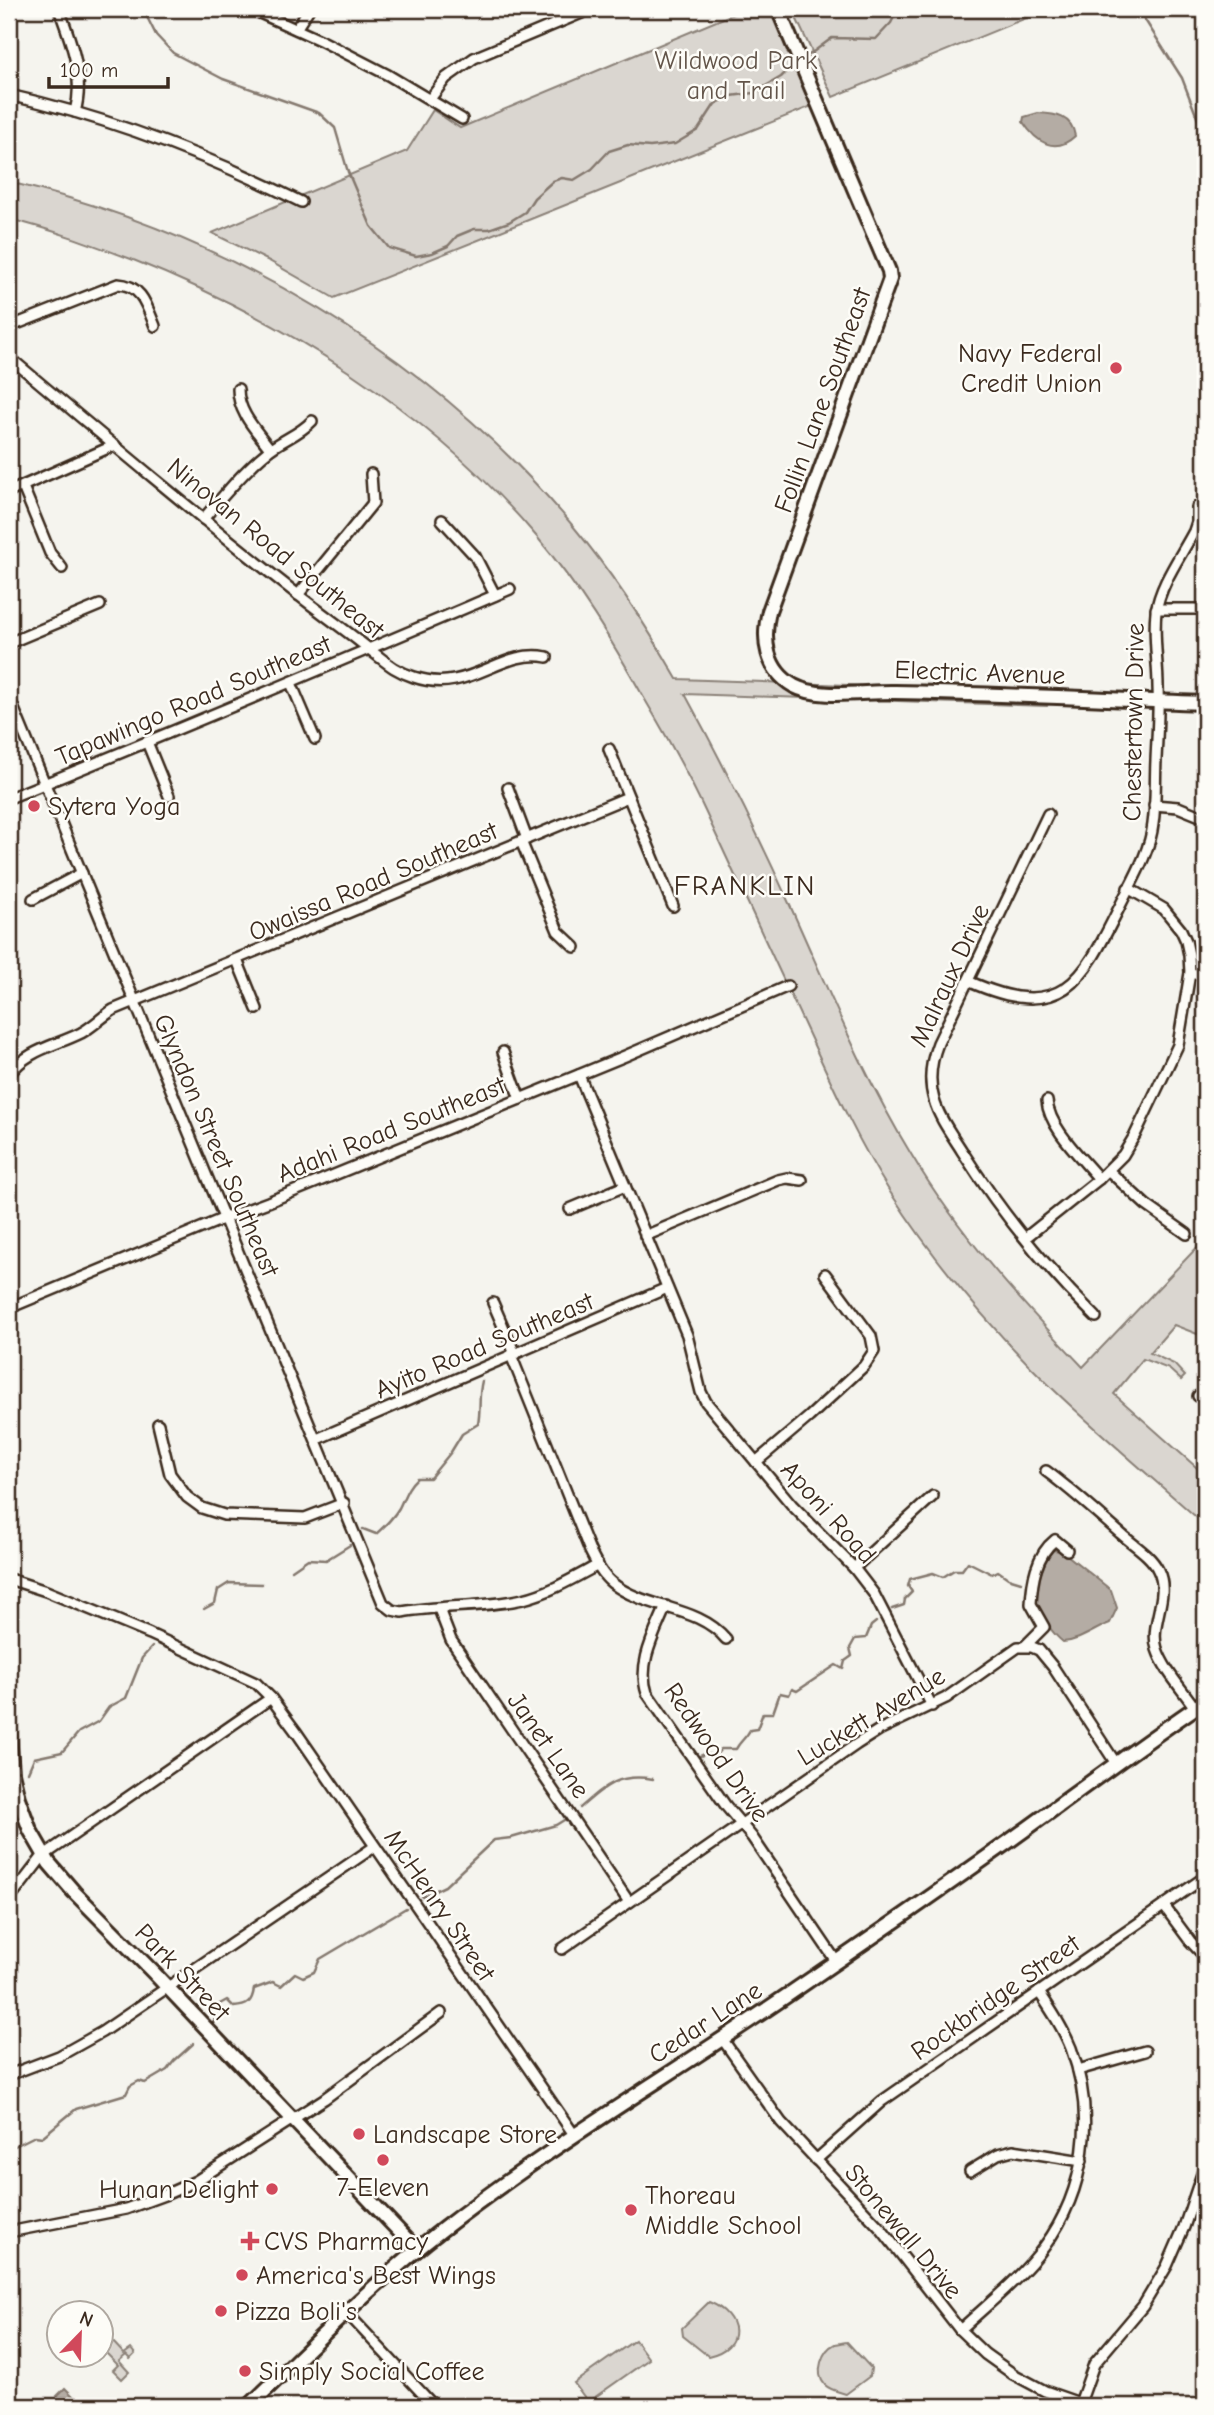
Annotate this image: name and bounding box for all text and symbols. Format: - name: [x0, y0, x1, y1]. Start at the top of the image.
- scale bar: [49, 46, 168, 90]
- park label: Wildwood Park and Trail: [655, 46, 818, 106]
- text: 100 m: [60, 58, 118, 82]
- street label: Follin Lane Southeast: [768, 282, 878, 517]
- place label: Navy Federal Credit Union: [958, 339, 1102, 399]
- marker: Navy Federal Credit Union: [1108, 360, 1124, 376]
- street label: Ninovan Road Southeast: [161, 452, 391, 646]
- street label: Chestertown Drive: [1117, 622, 1151, 822]
- street label: Tapawingo Road Southeast: [51, 629, 337, 773]
- street label: Electric Avenue: [894, 655, 1066, 691]
- place label: Sytera Yoga: [48, 792, 180, 822]
- marker: Sytera Yoga: [26, 798, 42, 814]
- street label: Owaissa Road Southeast: [245, 815, 504, 948]
- district label: FRANKLIN: [674, 870, 816, 902]
- street label: Malraux Drive: [904, 899, 996, 1052]
- street label: Glyndon Street Southeast: [147, 1010, 286, 1283]
- street label: Adahi Road Southeast: [273, 1070, 511, 1189]
- street label: Ayito Road Southeast: [371, 1286, 599, 1405]
- street label: Aponi Road: [774, 1455, 882, 1570]
- street label: Luckett Avenue: [793, 1661, 951, 1773]
- street label: Redwood Drive: [657, 1677, 775, 1828]
- street label: Janet Lane: [501, 1687, 596, 1804]
- street label: McHenry Street: [377, 1824, 502, 1988]
- street label: Park Street: [129, 1918, 237, 2029]
- street label: Rockbridge Street: [906, 1928, 1087, 2067]
- street label: Cedar Lane: [643, 1975, 768, 2070]
- place label: Landscape Store: [373, 2120, 557, 2150]
- marker: Landscape Store: [351, 2126, 367, 2142]
- marker: 7-Eleven: [375, 2152, 391, 2168]
- street label: Stonewall Drive: [838, 2158, 968, 2305]
- place label: 7-Eleven: [337, 2173, 429, 2203]
- place label: Hunan Delight: [99, 2175, 260, 2205]
- marker: Hunan Delight: [264, 2181, 280, 2197]
- place label: Thoreau Middle School: [645, 2181, 802, 2241]
- marker: Thoreau Middle School: [623, 2202, 639, 2218]
- place label: CVS Pharmacy: [264, 2227, 429, 2257]
- marker: CVS Pharmacy: [242, 2233, 258, 2249]
- place label: America's Best Wings: [256, 2261, 496, 2291]
- marker: America's Best Wings: [234, 2267, 250, 2283]
- place label: Pizza Boli's: [235, 2297, 357, 2327]
- north arrow: [46, 2300, 116, 2370]
- marker: Pizza Boli's: [213, 2303, 229, 2319]
- text: N: [76, 2307, 96, 2332]
- place label: Simply Social Coffee: [259, 2357, 485, 2387]
- marker: Simply Social Coffee: [237, 2363, 253, 2379]

